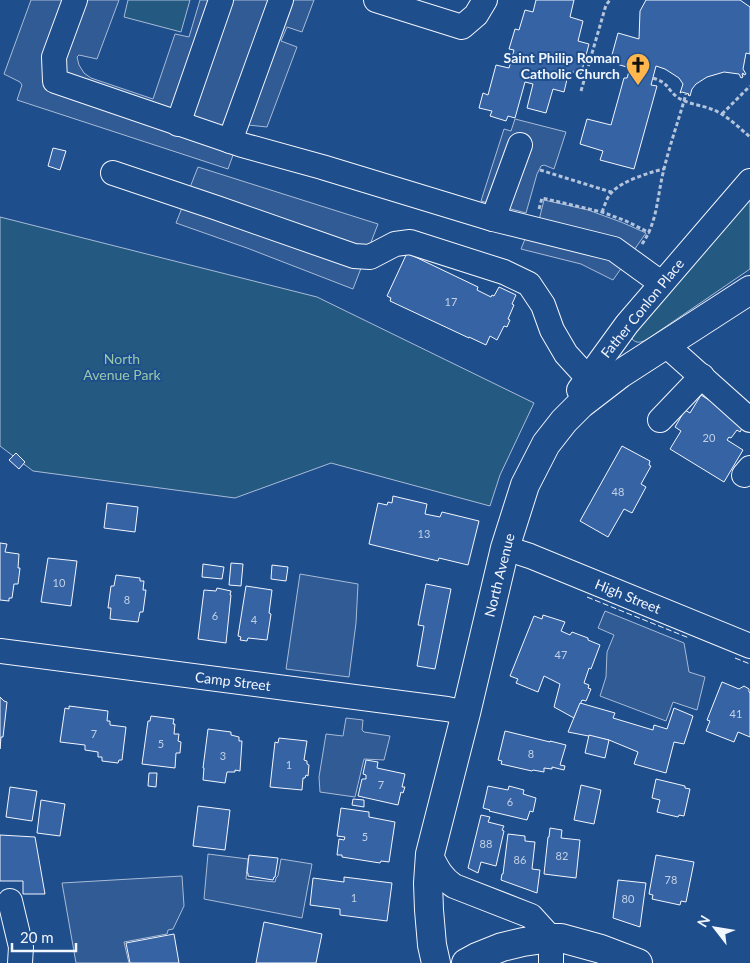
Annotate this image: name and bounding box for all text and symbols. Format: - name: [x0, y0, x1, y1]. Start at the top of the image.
- place label: Saint Philip Roman Catholic Church: [504, 49, 620, 82]
- church icon: Saint Philip Roman Catholic Church: [625, 52, 651, 86]
- street label: Father Conlon Place: [597, 255, 687, 361]
- house number: 17: [445, 295, 457, 308]
- park label: North Avenue Park: [83, 350, 162, 383]
- house number: 20: [703, 431, 716, 444]
- house number: 48: [612, 485, 624, 498]
- house number: 13: [418, 527, 430, 540]
- street label: North Avenue: [480, 531, 518, 619]
- street label: High Street: [593, 575, 663, 617]
- house number: 10: [53, 576, 66, 589]
- house number: 8: [124, 593, 130, 606]
- house number: 6: [212, 609, 218, 622]
- house number: 4: [251, 613, 258, 626]
- house number: 47: [555, 648, 567, 661]
- street label: Camp Street: [194, 668, 272, 694]
- house number: 41: [730, 707, 742, 720]
- house number: 7: [91, 727, 97, 740]
- house number: 5: [158, 737, 164, 750]
- house number: 8: [528, 747, 534, 760]
- house number: 3: [220, 749, 226, 762]
- house number: 1: [286, 758, 292, 771]
- house number: 7: [378, 778, 384, 791]
- house number: 6: [507, 795, 513, 808]
- house number: 5: [362, 830, 368, 843]
- house number: 88: [480, 837, 492, 850]
- house number: 82: [556, 849, 568, 862]
- house number: 86: [514, 853, 526, 866]
- house number: 78: [665, 873, 677, 886]
- house number: 1: [351, 891, 357, 904]
- house number: 80: [622, 892, 635, 905]
- north arrow: [690, 903, 740, 953]
- text: N: [693, 912, 713, 930]
- scale bar: [12, 920, 76, 952]
- text: 20 m: [20, 928, 54, 946]

